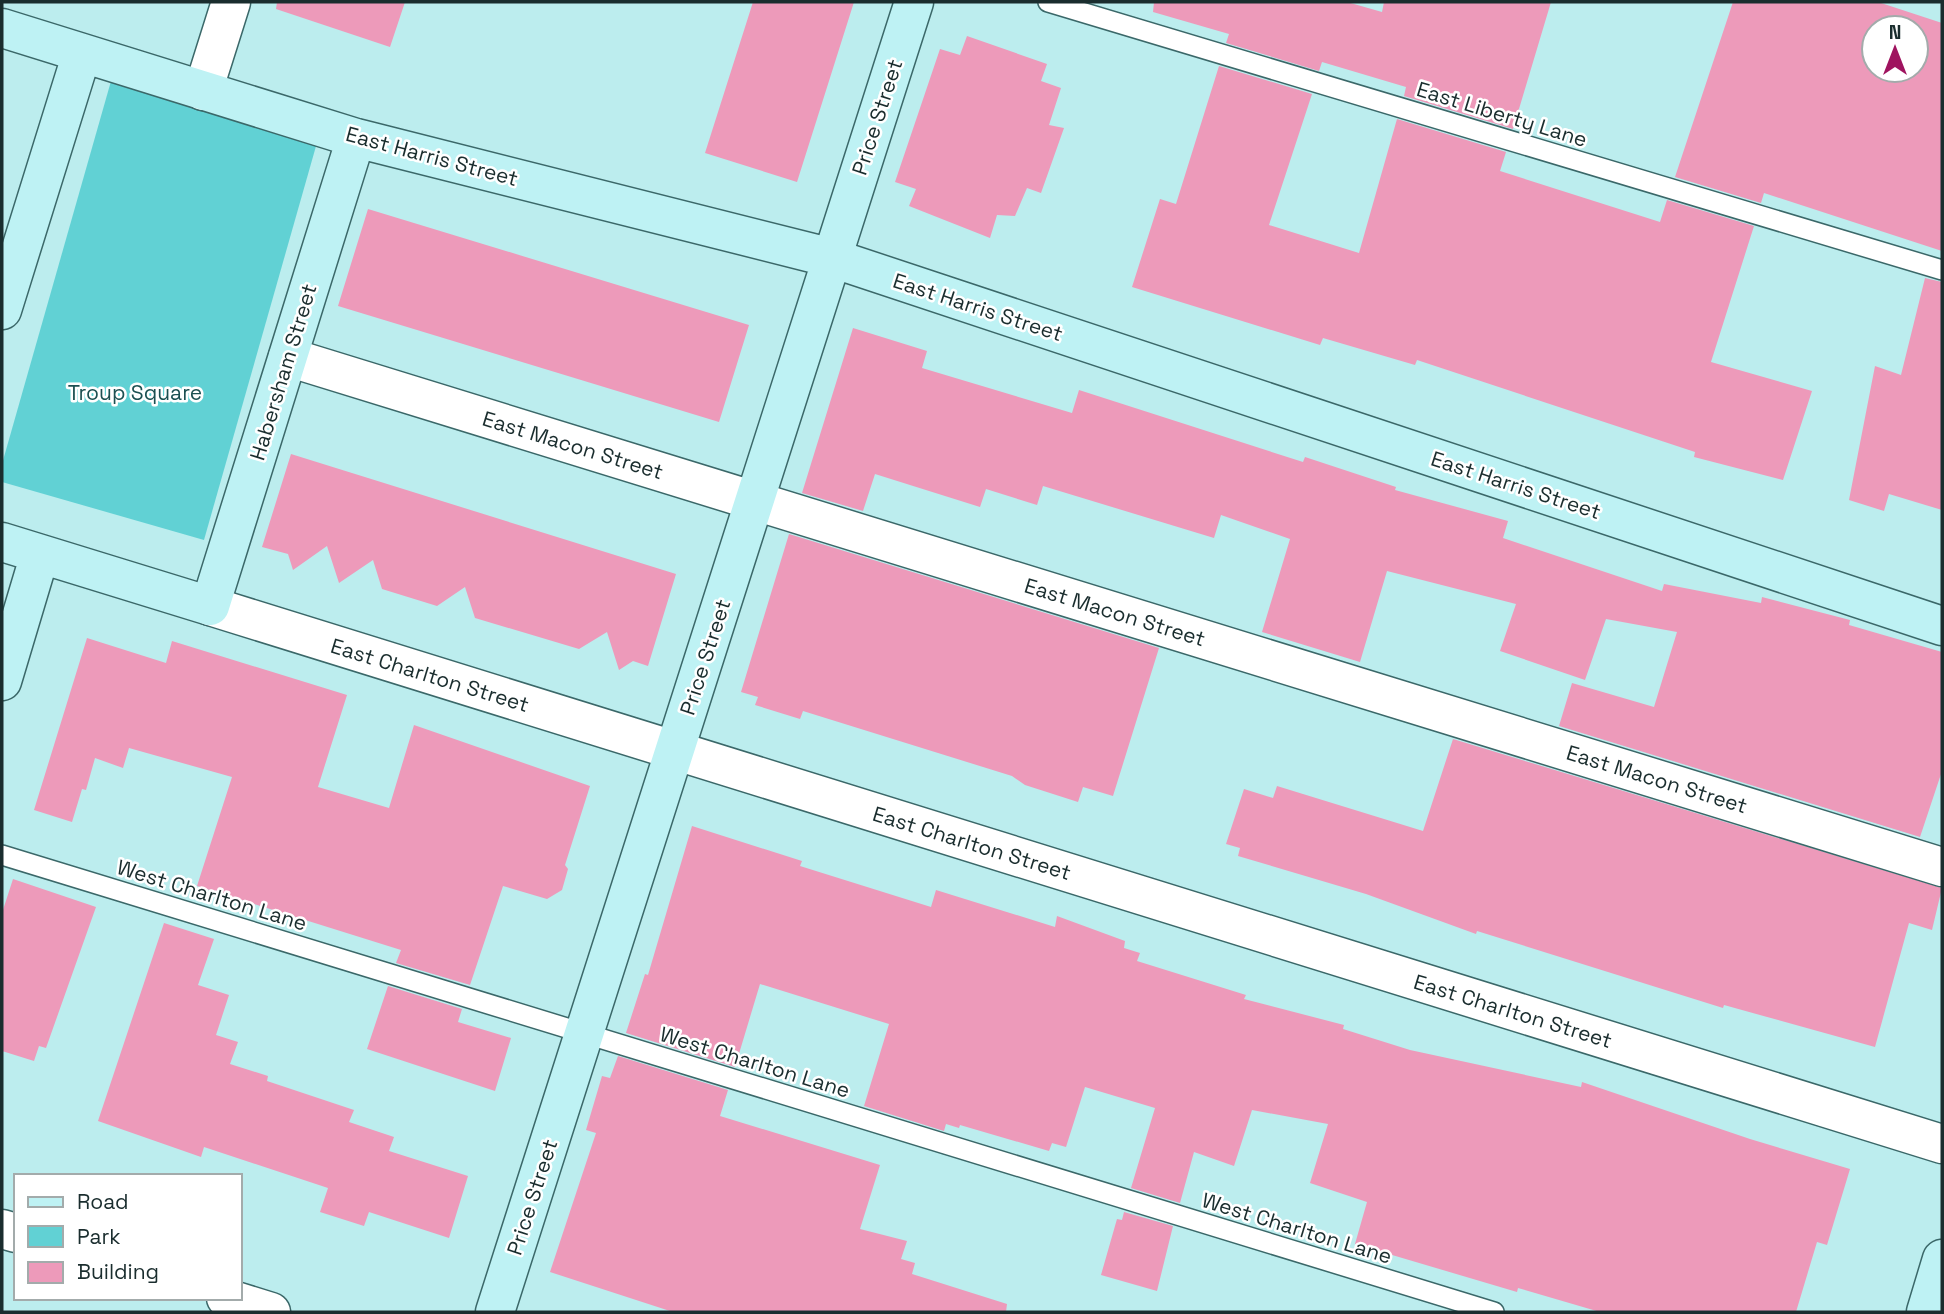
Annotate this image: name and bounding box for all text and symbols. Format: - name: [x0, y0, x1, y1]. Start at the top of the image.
- north arrow: [1860, 14, 1930, 84]
- text: N: [1889, 20, 1901, 45]
- street label: Price Street: [846, 56, 908, 178]
- street label: East Liberty Lane: [1413, 75, 1591, 153]
- street label: East Harris Street: [343, 120, 521, 192]
- street label: East Harris Street: [890, 267, 1066, 347]
- street label: Habersham Street: [243, 280, 323, 464]
- park label: Troup Square: [68, 379, 202, 406]
- street label: East Macon Street: [479, 405, 667, 485]
- street label: East Harris Street: [1428, 445, 1604, 525]
- street label: East Macon Street: [1021, 572, 1209, 652]
- street label: Price Street: [674, 596, 736, 718]
- street label: East Charlton Street: [328, 632, 532, 718]
- street label: East Macon Street: [1563, 739, 1751, 819]
- street label: East Charlton Street: [870, 800, 1074, 886]
- street label: West Charlton Lane: [114, 853, 310, 937]
- street label: East Charlton Street: [1411, 968, 1615, 1054]
- street label: West Charlton Lane: [657, 1020, 853, 1104]
- street label: Price Street: [501, 1136, 563, 1258]
- legend: [14, 1174, 242, 1300]
- street label: West Charlton Lane: [1199, 1186, 1395, 1270]
- text: Road: [77, 1188, 129, 1215]
- text: Park: [77, 1223, 121, 1250]
- text: Building: [77, 1258, 159, 1285]

